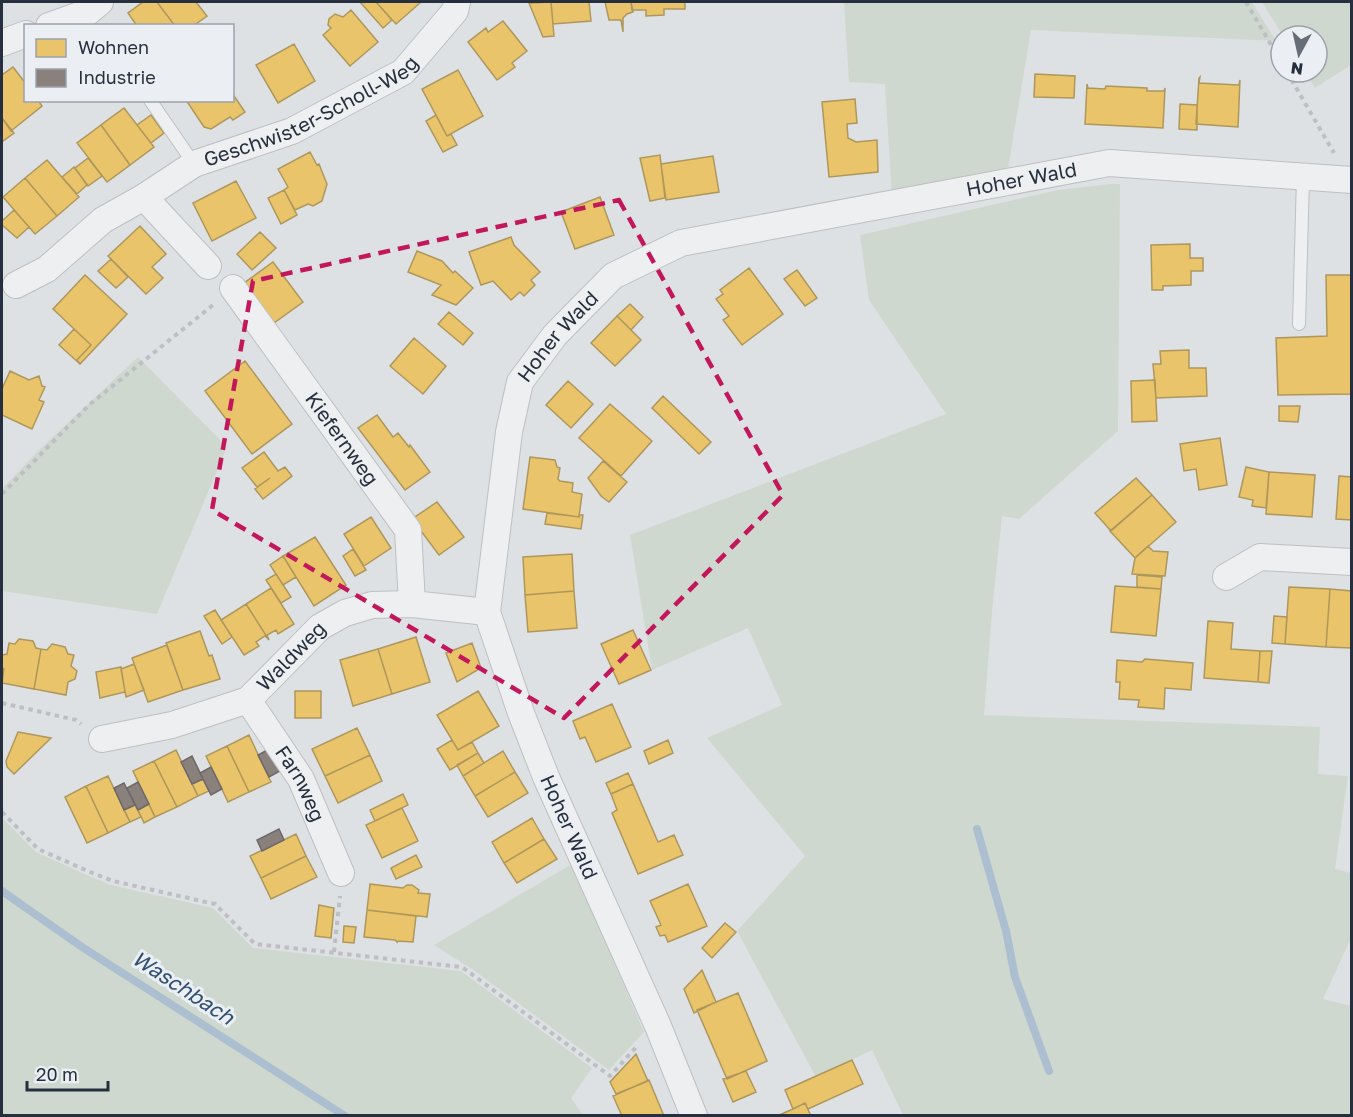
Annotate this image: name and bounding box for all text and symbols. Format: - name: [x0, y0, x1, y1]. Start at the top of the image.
- legend: [24, 24, 234, 102]
- north arrow: [1269, 24, 1329, 84]
- text: Wohnen: [78, 36, 149, 58]
- street label: Geschwister-Scholl-Weg: [200, 50, 423, 171]
- text: N: [1289, 58, 1304, 80]
- text: Industrie: [78, 66, 156, 88]
- street label: Hoher Wald: [964, 156, 1079, 200]
- street label: Hoher Wald: [511, 285, 603, 386]
- street label: Kiefernweg: [301, 387, 385, 489]
- street label: Waldweg: [251, 616, 330, 695]
- street label: Farnweg: [271, 741, 331, 825]
- street label: Hoher Wald: [536, 771, 604, 883]
- water label: Waschbach: [128, 945, 240, 1030]
- scale bar: [27, 1054, 108, 1092]
- text: 20 m: [36, 1063, 78, 1085]

